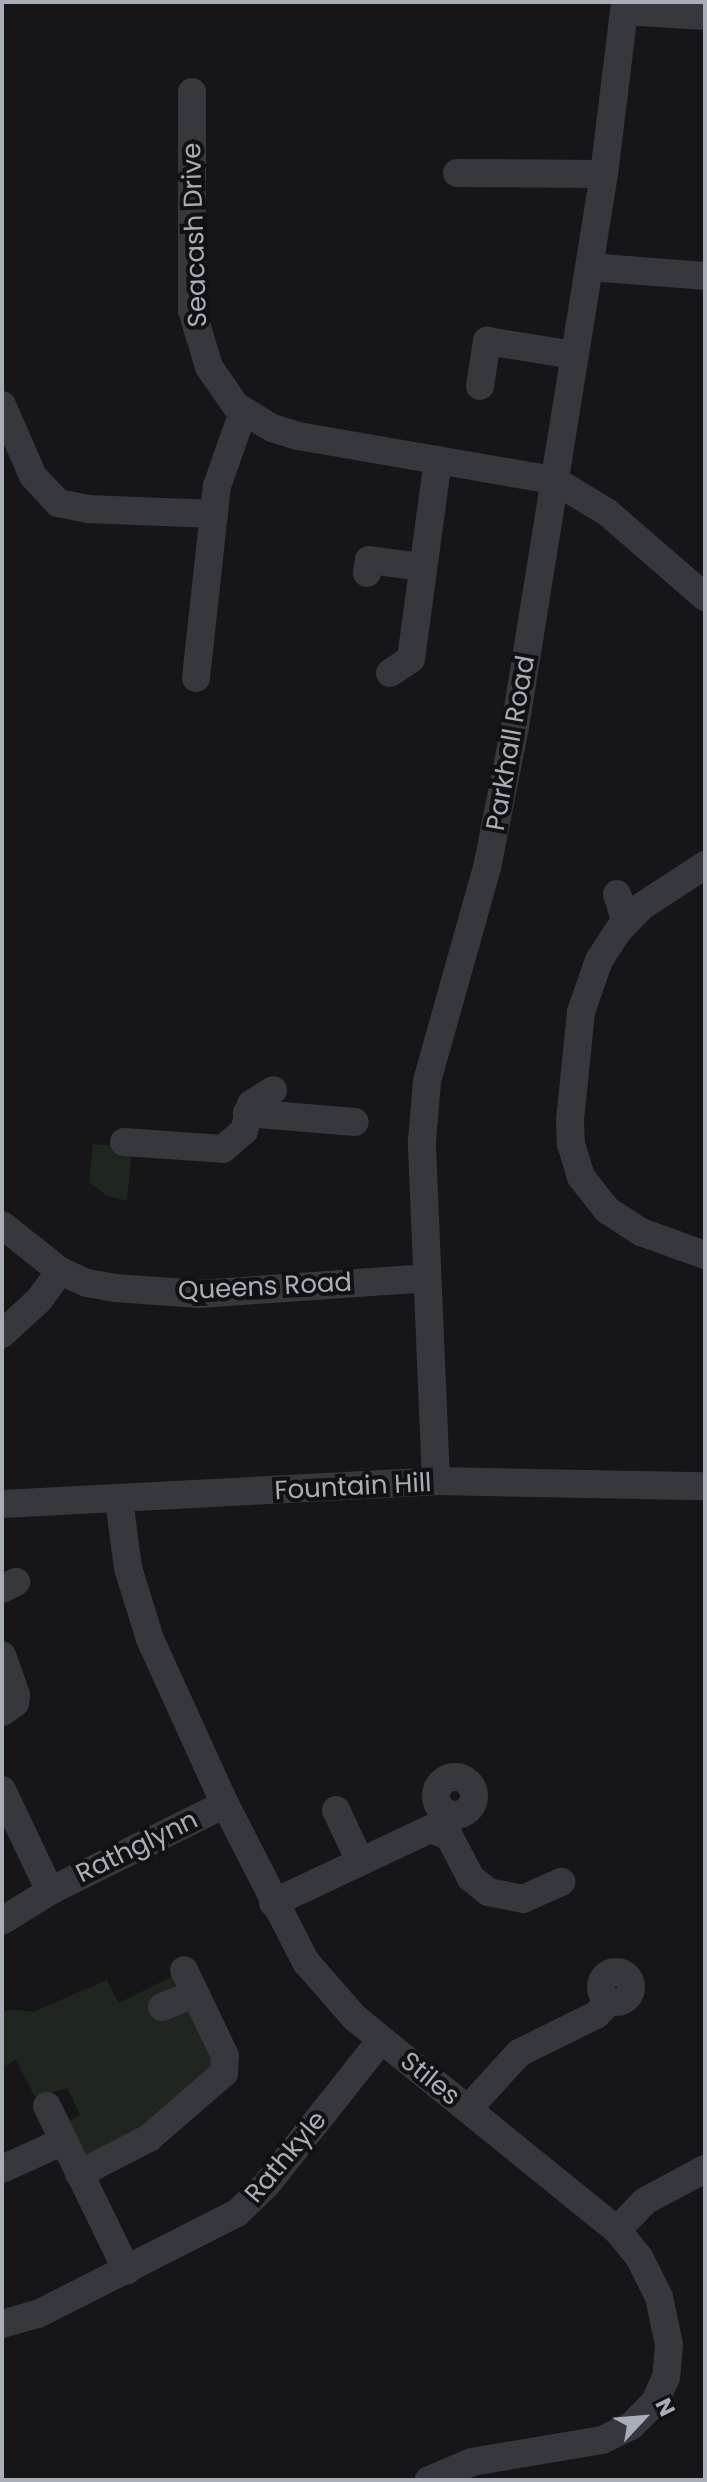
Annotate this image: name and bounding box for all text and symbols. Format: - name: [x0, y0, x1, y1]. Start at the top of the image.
- street label: Seacash Drive: [176, 142, 214, 328]
- street label: Parkhall Road: [480, 653, 542, 833]
- street label: Queens Road: [177, 1267, 353, 1307]
- street label: Fountain Hill: [274, 1467, 432, 1507]
- street label: Rathglynn: [71, 1804, 203, 1890]
- street label: Stiles: [394, 2046, 466, 2112]
- street label: Rathkyle: [239, 2105, 333, 2209]
- north arrow: [603, 2378, 683, 2458]
- text: N: [647, 2393, 683, 2421]

